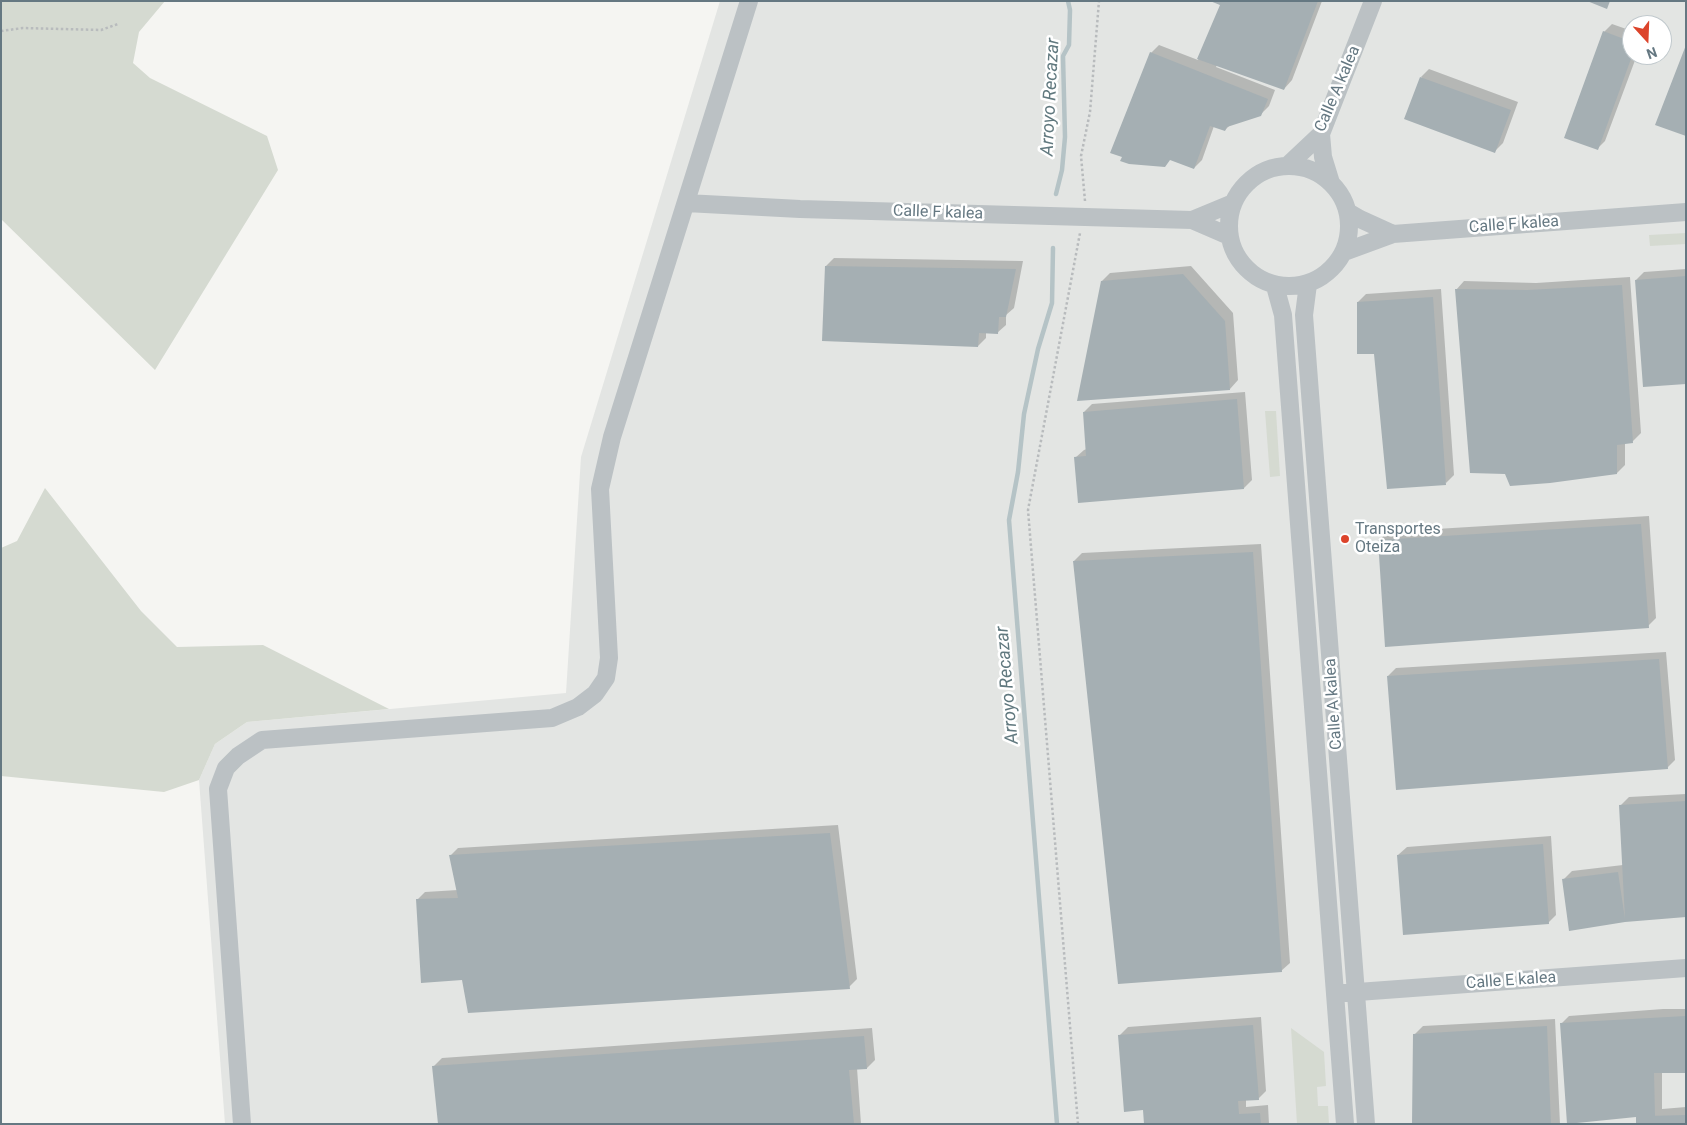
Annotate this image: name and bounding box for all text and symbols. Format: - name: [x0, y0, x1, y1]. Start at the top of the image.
- north arrow: [1622, 15, 1672, 65]
- water label: Arroyo Recazar: [1037, 37, 1065, 157]
- street label: Calle A kalea: [1311, 43, 1365, 135]
- text: N: [1644, 44, 1659, 62]
- street label: Calle F kalea: [893, 202, 983, 224]
- street label: Calle F kalea: [1468, 212, 1560, 238]
- place label: Transportes Oteiza: [1355, 520, 1441, 558]
- marker: Transportes Oteiza: [1339, 533, 1351, 545]
- water label: Arroyo Recazar: [992, 625, 1024, 745]
- street label: Calle A kalea: [1321, 658, 1347, 750]
- street label: Calle E kalea: [1465, 968, 1557, 994]

